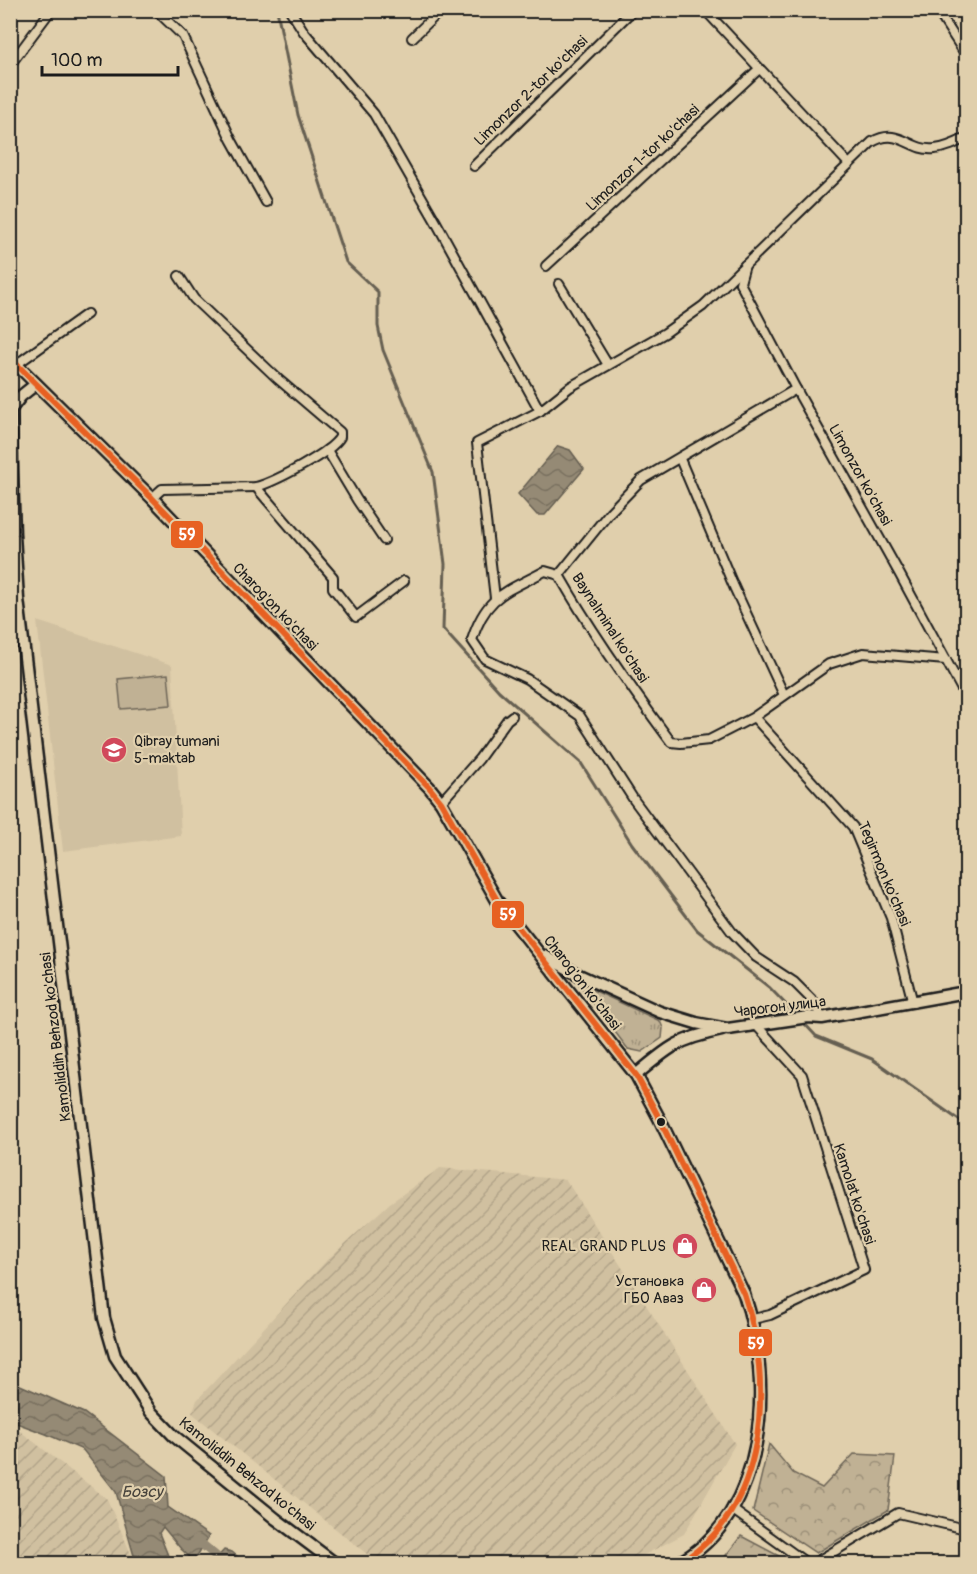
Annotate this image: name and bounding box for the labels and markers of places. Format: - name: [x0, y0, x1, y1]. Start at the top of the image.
- place label: Qibray tumani 5-maktab: [134, 732, 220, 768]
- school or university icon: Qibray tumani 5-maktab: [99, 735, 129, 765]
- unlabelled marker: [655, 1116, 667, 1128]
- shop icon: REAL GRAND PLUS: [670, 1231, 700, 1261]
- place label: REAL GRAND PLUS: [541, 1237, 666, 1256]
- place label: Установка ГБО Аваз: [616, 1272, 684, 1308]
- shop icon: Установка ГБО Аваз: [689, 1275, 719, 1305]

